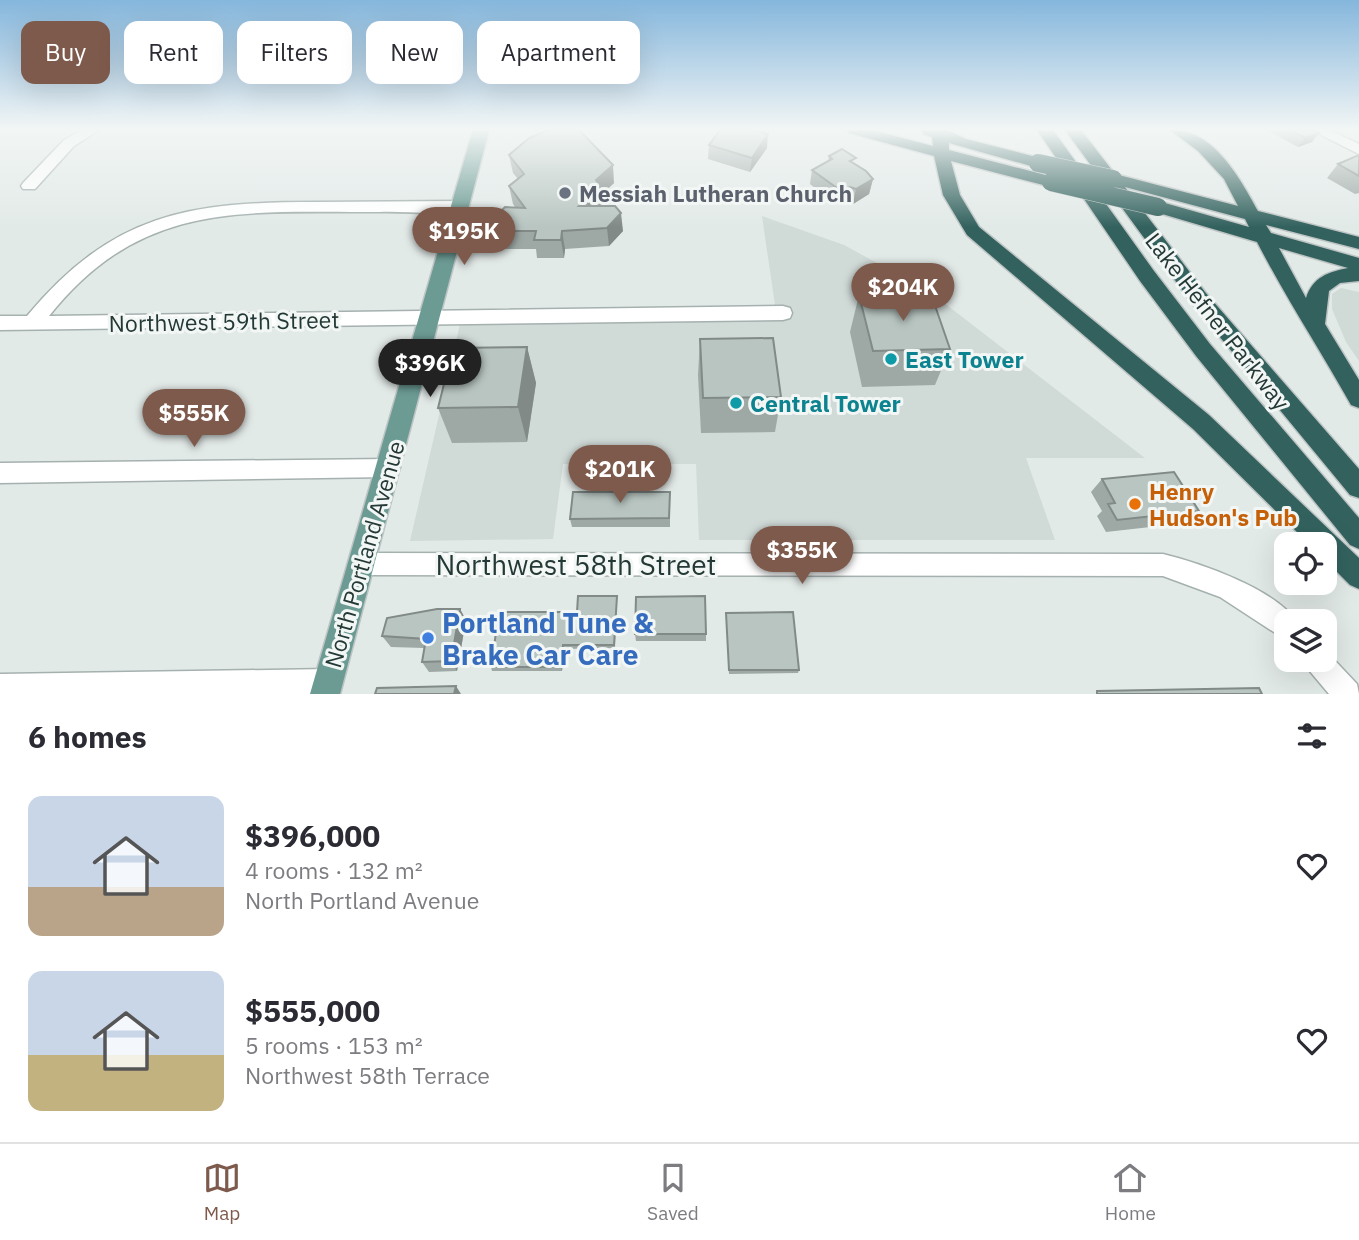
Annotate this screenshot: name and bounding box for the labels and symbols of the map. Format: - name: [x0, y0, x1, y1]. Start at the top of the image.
- place label: Messiah Lutheran Church: [579, 178, 852, 208]
- marker: Messiah Lutheran Church: [557, 185, 573, 201]
- pin: $195K: [415, 208, 513, 267]
- street label: Lake Hefner Parkway: [1139, 226, 1297, 416]
- pin: $204K: [854, 264, 952, 323]
- street label: Northwest 59th Street: [108, 304, 340, 338]
- pin: $396K: [381, 340, 479, 399]
- place label: East Tower: [905, 344, 1024, 374]
- marker: East Tower: [883, 351, 899, 367]
- place label: Central Tower: [750, 388, 901, 418]
- pin: $555K: [145, 390, 243, 449]
- marker: Central Tower: [728, 395, 744, 411]
- street label: North Portland Avenue: [317, 437, 411, 671]
- pin: $201K: [571, 446, 669, 505]
- place label: Henry Hudson's Pub: [1149, 476, 1297, 532]
- marker: Henry Hudson's Pub: [1127, 496, 1143, 512]
- pin: $355K: [753, 526, 851, 586]
- street label: Northwest 58th Street: [436, 546, 716, 583]
- place label: Portland Tune & Brake Car Care: [442, 604, 654, 673]
- marker: Portland Tune & Brake Car Care: [420, 630, 436, 646]

